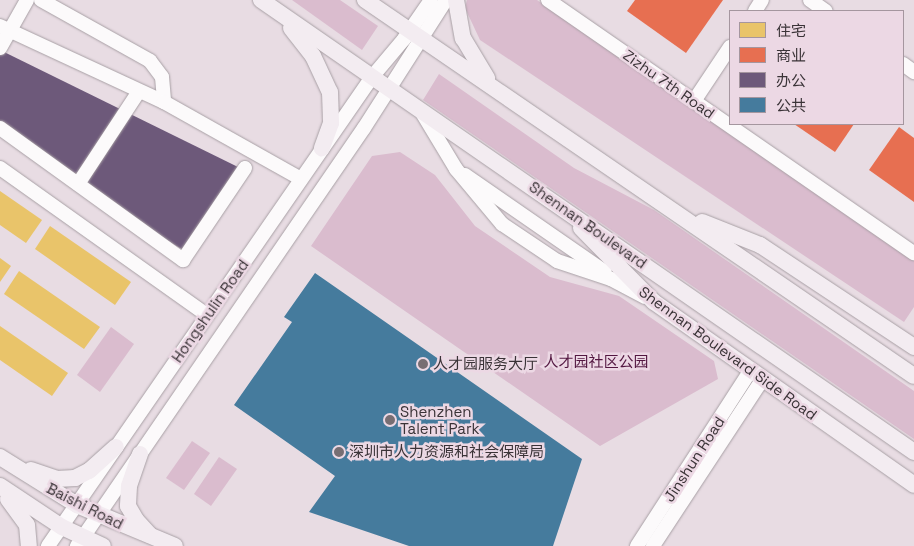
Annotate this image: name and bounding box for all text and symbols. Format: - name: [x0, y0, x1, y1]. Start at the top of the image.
- legend: [729, 10, 904, 125]
- text: 住宅: [776, 21, 806, 40]
- street label: Zizhu 7th Road: [620, 46, 718, 122]
- text: 商业: [776, 46, 806, 65]
- text: 办公: [776, 71, 806, 90]
- text: 公共: [776, 96, 806, 115]
- street label: Shennan Boulevard: [526, 178, 650, 272]
- street label: Hongshulin Road: [168, 256, 252, 366]
- street label: Shennan Boulevard Side Road: [636, 282, 820, 424]
- park label: 人才园社区公园: [544, 353, 648, 371]
- place label: 人才园服务大厅: [433, 355, 538, 373]
- marker: 人才园服务大厅: [417, 358, 429, 370]
- place label: Shenzhen Talent Park: [400, 402, 480, 437]
- street label: Jinshun Road: [660, 413, 728, 505]
- marker: Shenzhen Talent Park: [384, 414, 396, 426]
- place label: 深圳市人力资源和社会保障局: [349, 443, 544, 461]
- marker: 深圳市人力资源和社会保障局: [333, 446, 345, 458]
- street label: Baishi Road: [44, 479, 126, 533]

